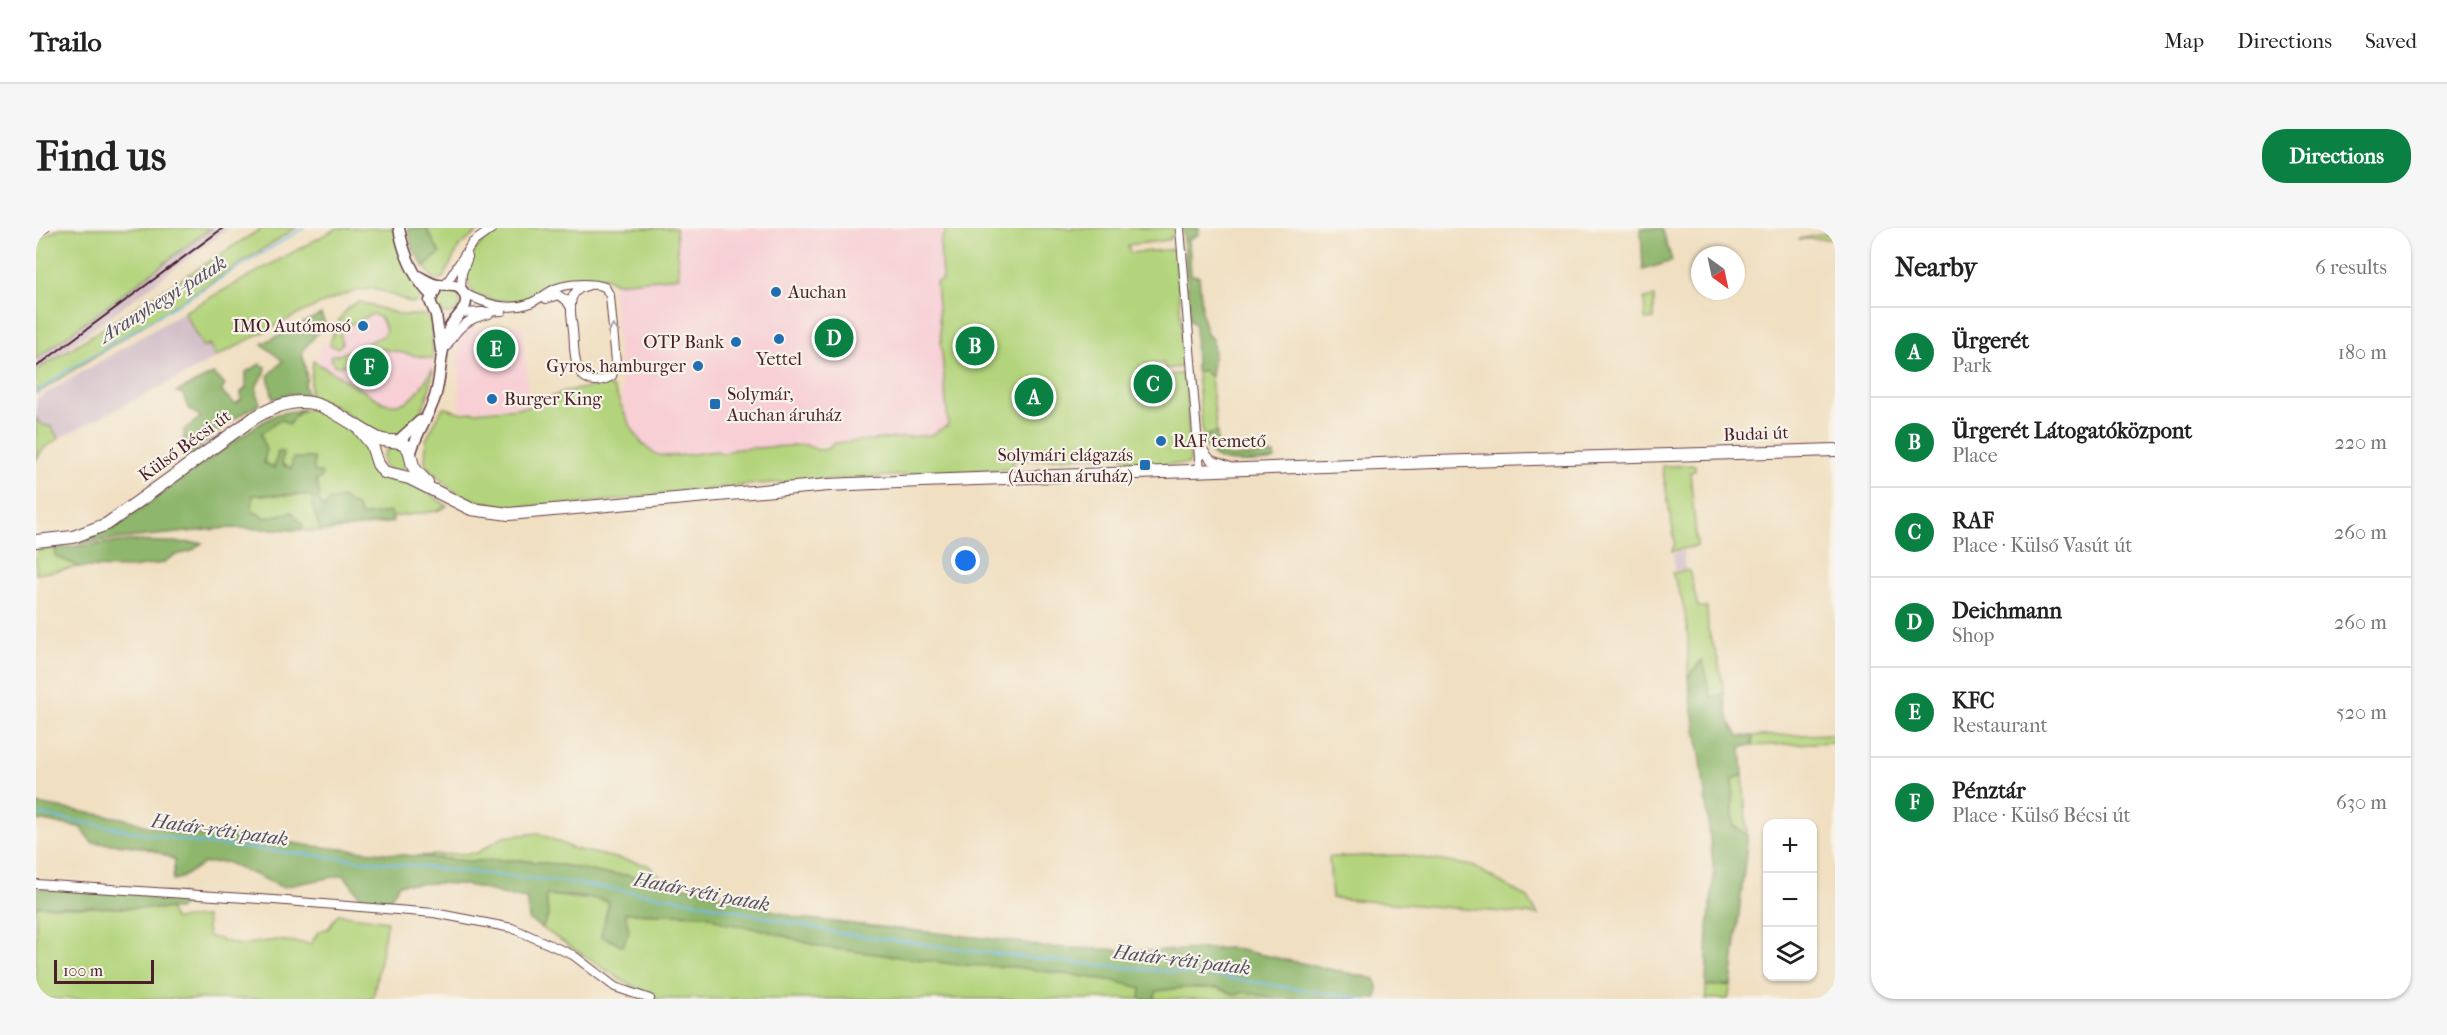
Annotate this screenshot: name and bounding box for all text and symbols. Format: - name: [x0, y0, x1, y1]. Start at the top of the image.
- text: Trailo: [30, 25, 102, 58]
- text: Map: [2164, 29, 2204, 53]
- text: Directions: [2237, 29, 2332, 53]
- text: Saved: [2365, 29, 2417, 53]
- button: Directions: [2262, 129, 2411, 183]
- text: Find us: [36, 132, 166, 181]
- north arrow: [1691, 246, 1745, 300]
- water label: Aranyhegyi-patak: [93, 251, 231, 349]
- text: Nearby: [1895, 252, 1977, 283]
- text: 6 results: [2315, 256, 2387, 279]
- place label: Auchan: [787, 282, 847, 303]
- marker: Auchan: [769, 285, 783, 299]
- place label: IMO Autómosó: [233, 316, 351, 337]
- pin: D: [814, 316, 854, 360]
- marker: IMO Autómosó: [356, 319, 370, 333]
- one-way arrow: [607, 324, 620, 334]
- pin: B: [956, 324, 994, 368]
- pin: E: [476, 326, 516, 372]
- text: Ürgerét: [1952, 328, 2029, 354]
- place label: OTP Bank: [643, 332, 725, 353]
- marker: Yettel: [772, 332, 786, 346]
- marker: OTP Bank: [729, 335, 743, 349]
- text: A: [1908, 341, 1921, 364]
- text: 180 m: [2338, 341, 2387, 364]
- pin: F: [350, 344, 388, 390]
- place label: Yettel: [755, 349, 802, 370]
- text: Park: [1952, 354, 1992, 377]
- place label: Gyros, hamburger: [546, 356, 686, 377]
- marker: Gyros, hamburger: [691, 359, 705, 373]
- pin: C: [1134, 362, 1172, 406]
- pin: A: [1014, 374, 1054, 420]
- place label: Solymár, Auchan áruház: [726, 384, 842, 426]
- place label: Burger King: [504, 389, 602, 410]
- marker: Burger King: [485, 392, 499, 406]
- marker: Solymár, Auchan áruház: [708, 397, 722, 411]
- street label: Külső Bécsi út: [135, 405, 235, 486]
- text: Ürgerét Látogatóközpont: [1952, 418, 2192, 444]
- street label: Budai út: [1723, 422, 1790, 446]
- place label: RAF temető: [1173, 431, 1266, 452]
- text: B: [1908, 431, 1921, 454]
- text: 220 m: [2334, 431, 2387, 454]
- marker: RAF temető: [1154, 434, 1168, 448]
- text: Place: [1952, 444, 1998, 467]
- place label: Solymári elágazás (Auchan áruház): [997, 445, 1133, 487]
- marker: Solymári elágazás (Auchan áruház): [1138, 458, 1152, 472]
- text: RAF: [1952, 508, 1994, 534]
- text: C: [1908, 521, 1921, 544]
- text: 260 m: [2334, 521, 2387, 544]
- text: Place · Külső Vasút út: [1952, 534, 2132, 557]
- your location: [951, 546, 980, 575]
- text: Deichmann: [1952, 598, 2062, 624]
- text: D: [1907, 611, 1922, 634]
- text: 260 m: [2334, 611, 2387, 634]
- text: Shop: [1952, 624, 1994, 647]
- text: KFC: [1952, 688, 1995, 714]
- text: E: [1908, 701, 1921, 724]
- text: 520 m: [2336, 701, 2387, 724]
- text: Restaurant: [1952, 714, 2048, 737]
- text: Pénztár: [1952, 778, 2026, 804]
- text: F: [1909, 791, 1920, 814]
- text: 630 m: [2336, 791, 2387, 814]
- text: Place · Külső Bécsi út: [1952, 804, 2131, 827]
- water label: Határ-réti patak: [149, 809, 290, 851]
- map controls: [1763, 819, 1817, 981]
- button: +: [1763, 819, 1817, 873]
- water label: Határ-réti patak: [631, 867, 772, 916]
- button: −: [1763, 873, 1817, 927]
- button: layers: [1763, 927, 1817, 981]
- water label: Határ-réti patak: [1111, 940, 1252, 980]
- scale bar: [54, 957, 154, 984]
- text: 100 m: [63, 961, 103, 980]

